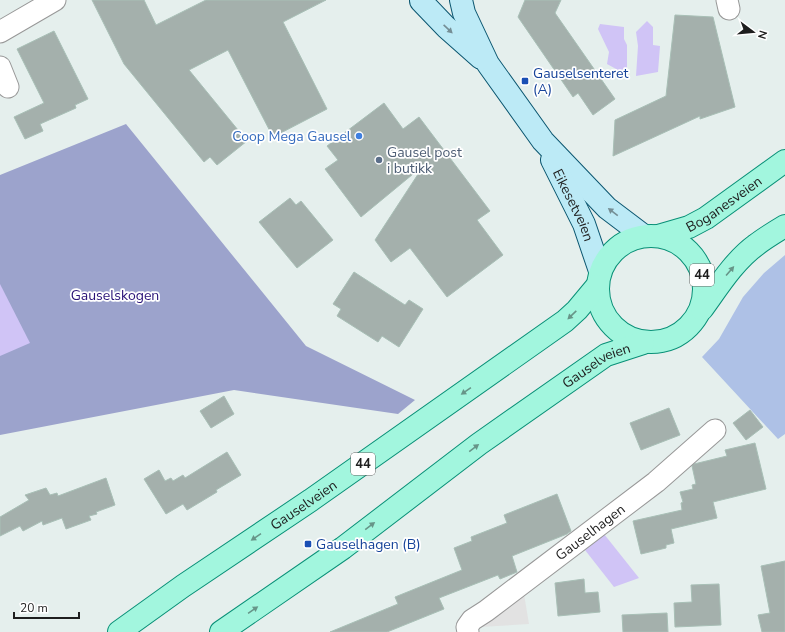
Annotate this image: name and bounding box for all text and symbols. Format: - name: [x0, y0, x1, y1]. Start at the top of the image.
- north arrow: [733, 12, 773, 52]
- one-way arrow: [443, 24, 453, 33]
- text: N: [754, 29, 770, 41]
- place label: Gauselsenteret (A): [533, 64, 628, 99]
- marker: Gauselsenteret (A): [520, 76, 530, 86]
- place label: Coop Mega Gausel: [232, 127, 352, 146]
- marker: Coop Mega Gausel: [354, 131, 364, 141]
- place label: Gausel post i butikk: [387, 143, 462, 178]
- marker: Gausel post i butikk: [374, 155, 384, 165]
- street label: Eikesetveien: [548, 166, 599, 244]
- street label: Boganesveien: [682, 171, 766, 236]
- one-way arrow: [607, 208, 618, 217]
- road number: 44: [690, 264, 714, 286]
- one-way arrow: [726, 266, 735, 276]
- park label: Gauselskogen: [71, 286, 159, 305]
- one-way arrow: [567, 310, 576, 319]
- street label: Gauselveien: [558, 338, 633, 393]
- one-way arrow: [461, 387, 472, 395]
- one-way arrow: [468, 444, 479, 452]
- road number: 44: [351, 453, 375, 475]
- street label: Gauselveien: [266, 475, 341, 534]
- street label: Gauselhagen: [551, 499, 629, 565]
- one-way arrow: [365, 522, 376, 531]
- one-way arrow: [251, 533, 261, 541]
- place label: Gauselhagen (B): [316, 535, 421, 554]
- marker: Gauselhagen (B): [303, 539, 313, 549]
- scale bar: [14, 594, 79, 620]
- text: 20 m: [20, 600, 48, 616]
- one-way arrow: [248, 606, 258, 614]

